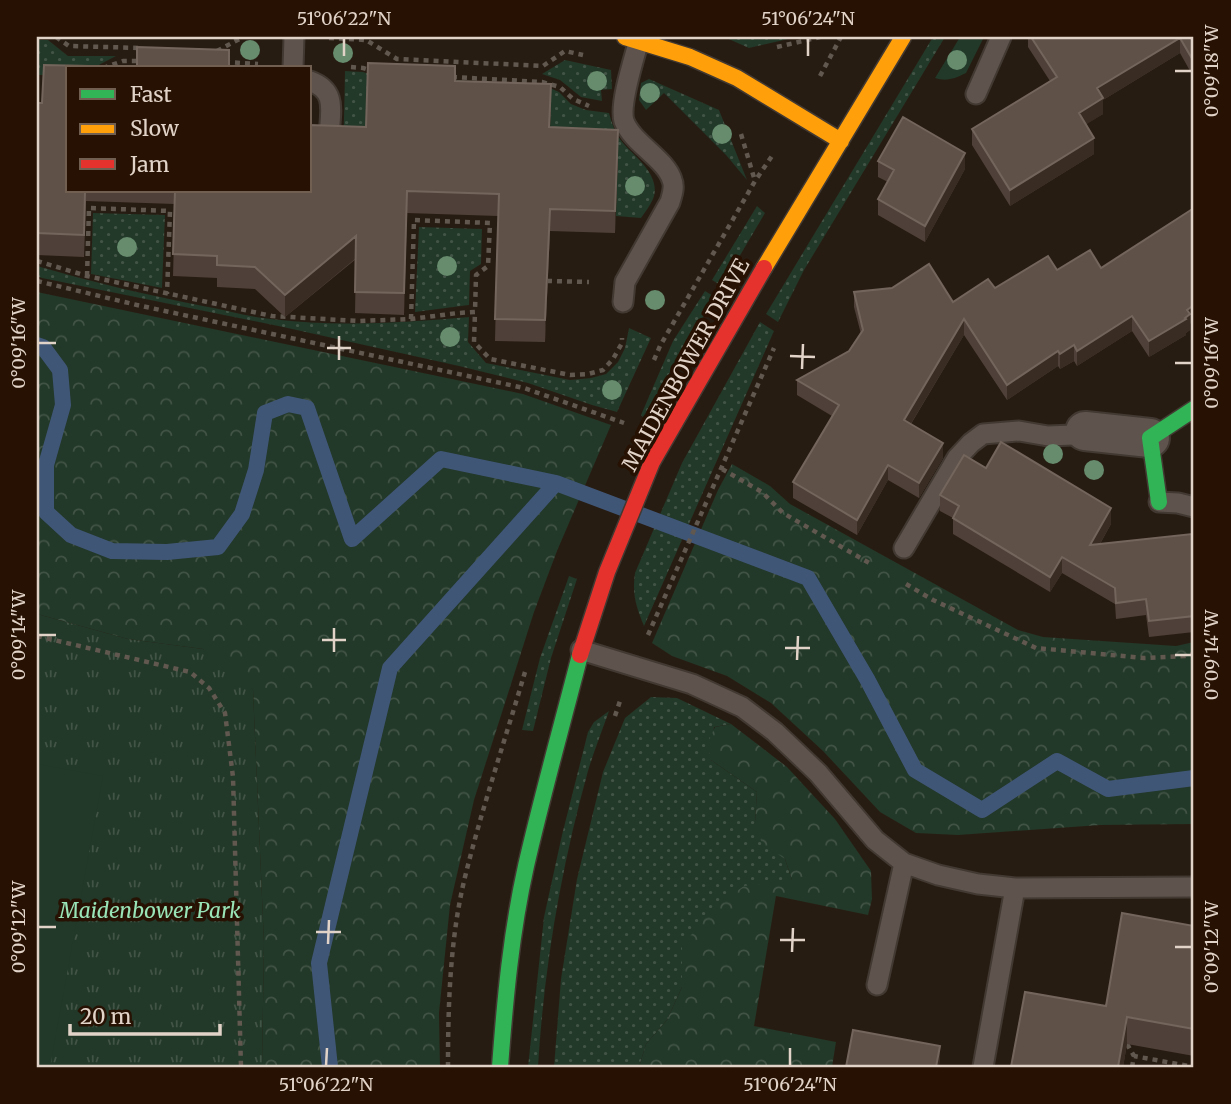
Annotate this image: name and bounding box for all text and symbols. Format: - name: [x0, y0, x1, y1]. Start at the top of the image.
- text: 51°06'22"N: [297, 7, 391, 30]
- text: 51°06'24"N: [761, 7, 855, 30]
- text: 0°09'18"W: [1200, 24, 1223, 117]
- legend: [66, 66, 312, 192]
- text: Fast: [130, 81, 172, 108]
- text: Slow: [130, 115, 179, 142]
- text: Jam: [129, 151, 169, 178]
- street label: MAIDENBOWER DRIVE: [616, 253, 756, 476]
- text: 0°09'16"W: [7, 296, 30, 389]
- text: 0°09'16"W: [1200, 316, 1223, 409]
- text: 0°09'14"W: [7, 589, 30, 680]
- text: 0°09'14"W: [1200, 609, 1223, 700]
- text: 0°09'12"W: [7, 880, 30, 973]
- park label: Maidenbower Park: [58, 897, 241, 924]
- text: 0°09'12"W: [1200, 900, 1223, 993]
- scale bar: [70, 992, 220, 1036]
- text: 20 m: [80, 1003, 132, 1030]
- text: 51°06'22"N: [279, 1073, 373, 1096]
- text: 51°06'24"N: [743, 1073, 837, 1096]

